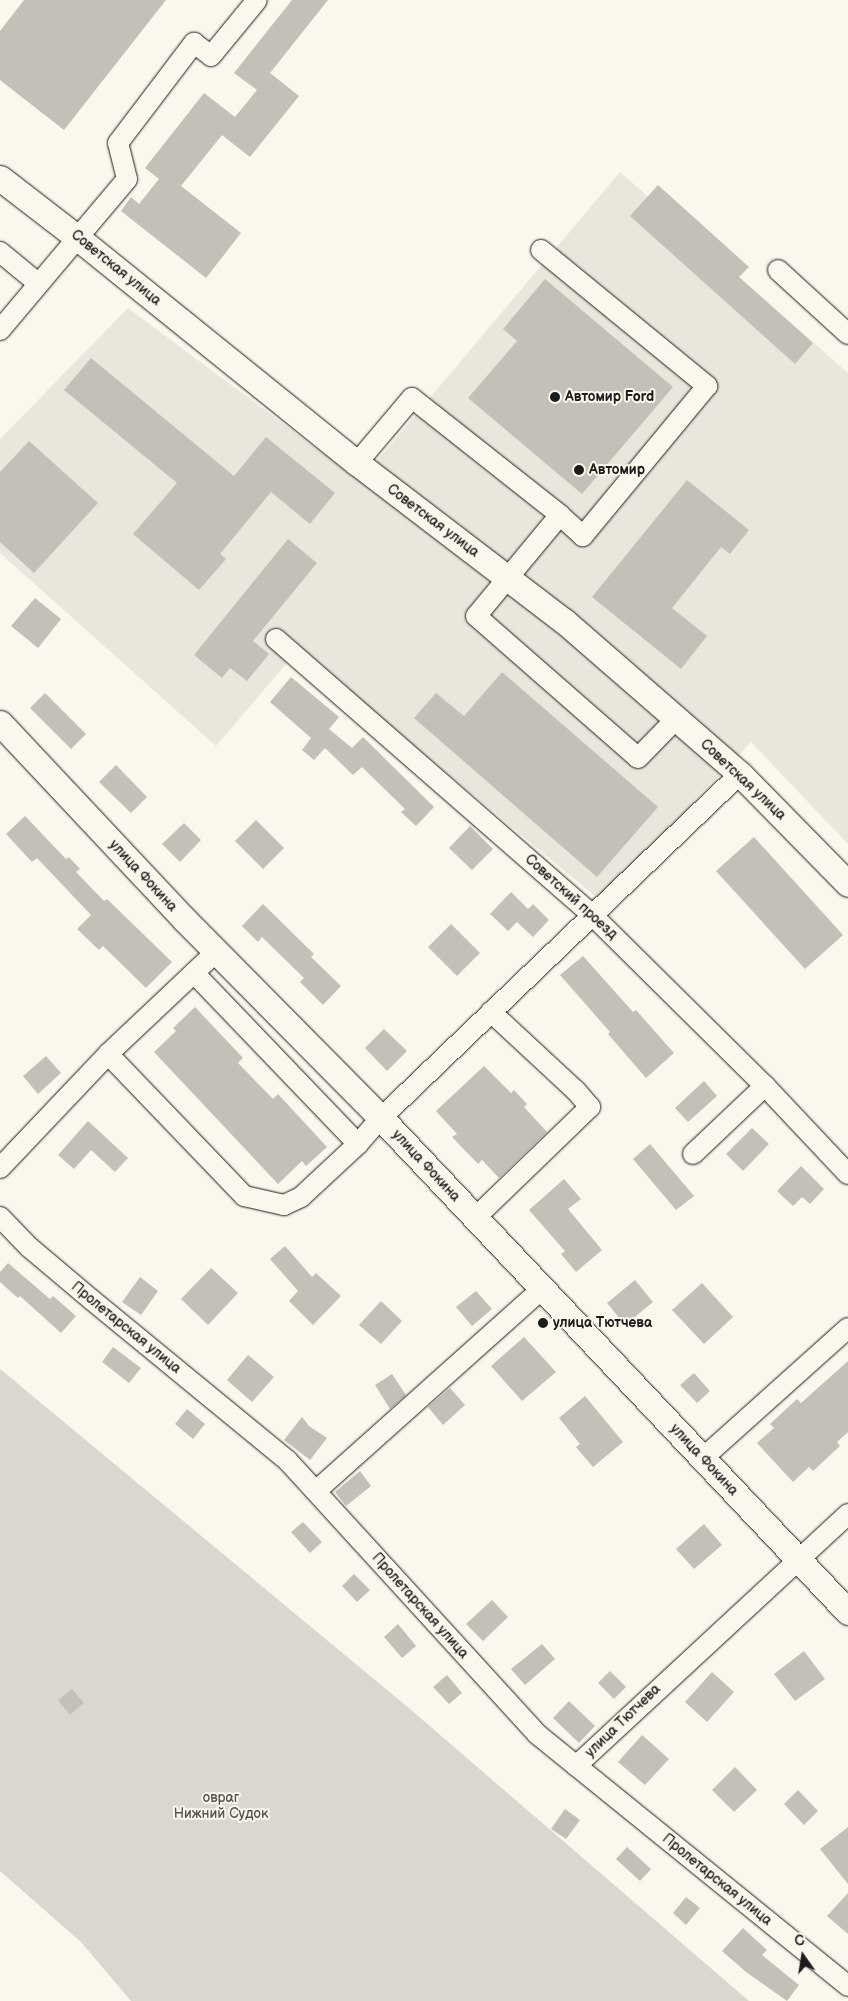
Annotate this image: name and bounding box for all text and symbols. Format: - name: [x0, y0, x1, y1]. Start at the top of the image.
- street label: Советская улица: [68, 227, 164, 309]
- place label: Автомир Ford: [565, 389, 654, 405]
- marker: Автомир Ford: [549, 391, 561, 403]
- place label: Автомир: [589, 462, 645, 478]
- marker: Автомир: [573, 464, 585, 476]
- street label: Советская улица: [384, 481, 482, 561]
- street label: Советская улица: [697, 736, 789, 824]
- street label: улица Фокина: [105, 837, 181, 915]
- street label: Советский проезд: [521, 851, 621, 943]
- street label: улица Фокина: [388, 1127, 464, 1205]
- street label: Пролетарская улица: [68, 1279, 184, 1377]
- place label: улица Тютчева: [553, 1315, 652, 1331]
- marker: улица Тютчева: [537, 1317, 549, 1329]
- street label: улица Фокина: [666, 1421, 742, 1499]
- street label: Пролетарская улица: [368, 1550, 472, 1662]
- street label: улица Тютчева: [582, 1681, 664, 1761]
- park label: овраг Нижний Судок: [174, 1790, 268, 1822]
- street label: Пролетарская улица: [659, 1831, 775, 1929]
- north arrow: [778, 1931, 828, 1981]
- text: С: [793, 1932, 806, 1950]

